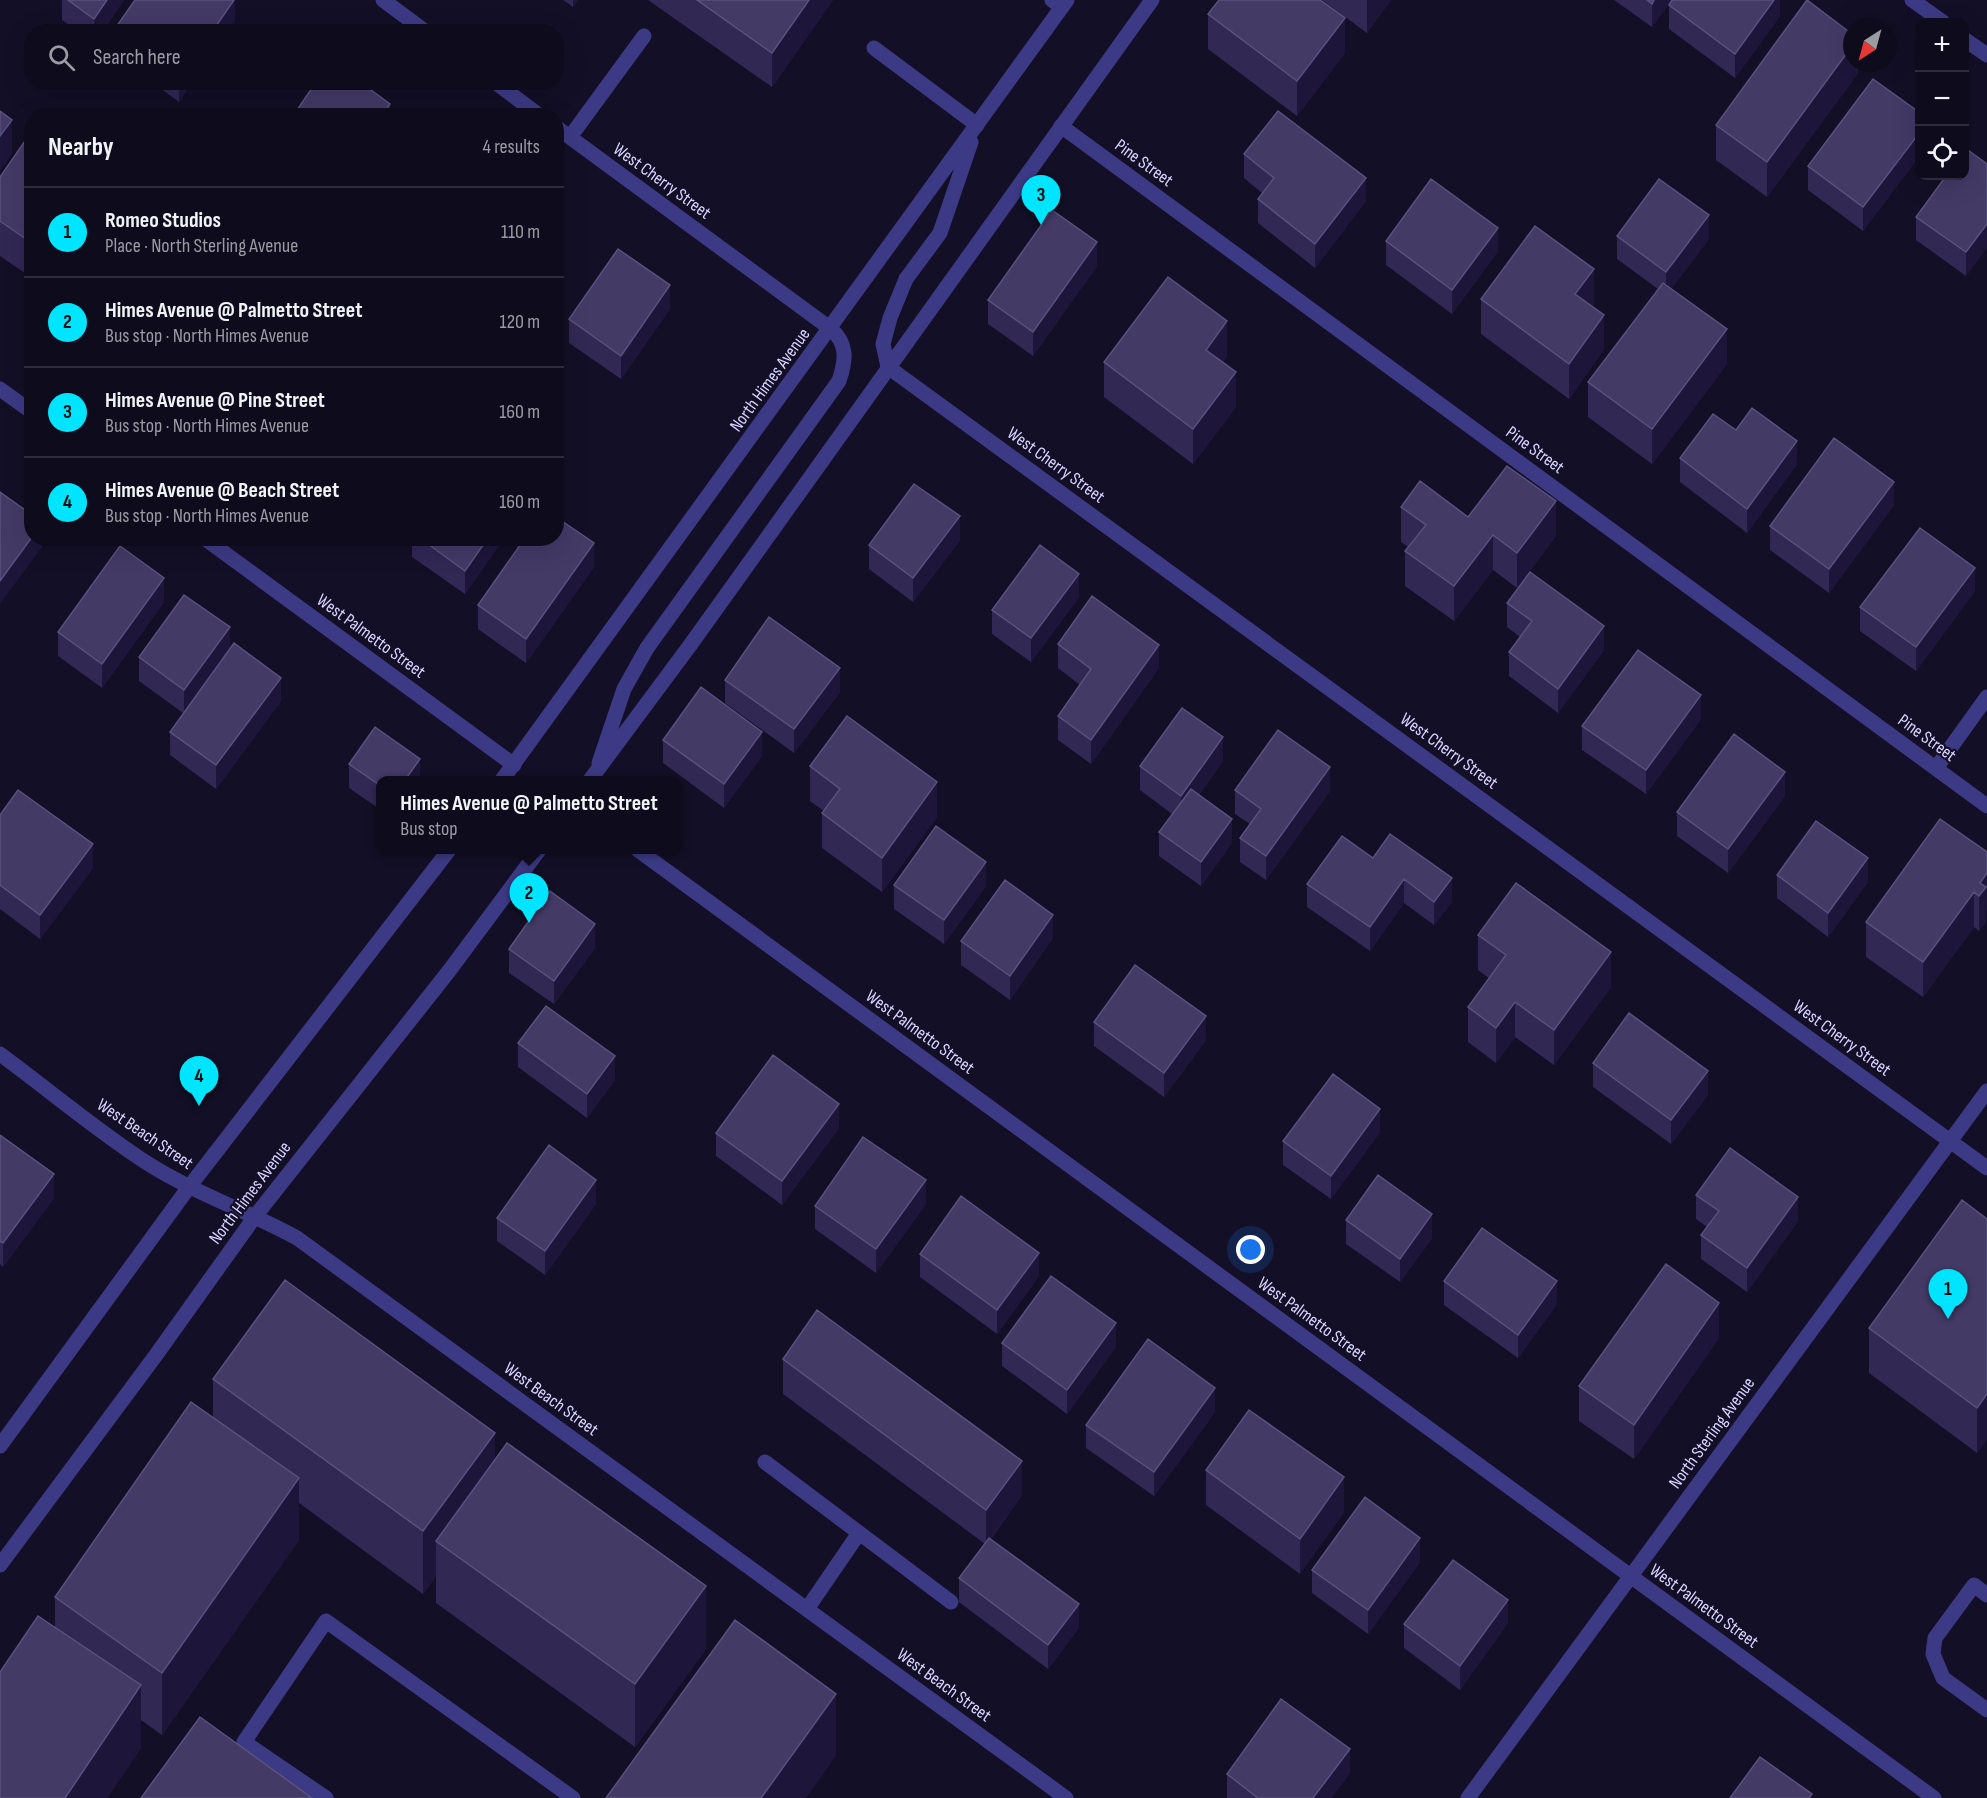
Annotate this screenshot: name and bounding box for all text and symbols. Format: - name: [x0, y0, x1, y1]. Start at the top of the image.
- north arrow: [1843, 18, 1897, 72]
- map controls: [1915, 18, 1969, 180]
- button: +: [1915, 18, 1969, 72]
- search box: [24, 24, 564, 90]
- icon: search: [45, 41, 78, 74]
- text: Search here: [93, 44, 180, 71]
- button: −: [1915, 72, 1969, 126]
- button: locate: [1915, 126, 1969, 180]
- text: Nearby: [48, 132, 114, 163]
- text: 4 results: [483, 135, 540, 159]
- street label: Pine Street: [1111, 135, 1178, 191]
- street label: West Cherry Street: [609, 139, 715, 224]
- pin: 3: [1022, 176, 1060, 225]
- text: Romeo Studios: [105, 207, 221, 234]
- text: 1: [64, 220, 71, 244]
- text: 110 m: [501, 220, 540, 244]
- text: Place · North Sterling Avenue: [105, 234, 298, 258]
- text: Himes Avenue @ Palmetto Street: [105, 297, 362, 324]
- text: 2: [63, 310, 72, 334]
- text: 120 m: [500, 310, 540, 334]
- text: Bus stop · North Himes Avenue: [105, 324, 309, 348]
- street label: North Himes Avenue: [725, 324, 815, 436]
- text: Himes Avenue @ Pine Street: [105, 387, 325, 414]
- text: 3: [63, 400, 72, 424]
- text: 160 m: [499, 400, 540, 424]
- text: Bus stop · North Himes Avenue: [105, 414, 309, 438]
- street label: Pine Street: [1502, 422, 1569, 478]
- street label: West Cherry Street: [1003, 423, 1109, 508]
- text: Himes Avenue @ Beach Street: [105, 477, 339, 504]
- text: 4: [63, 490, 72, 514]
- text: 160 m: [499, 490, 540, 514]
- text: Bus stop · North Himes Avenue: [105, 504, 309, 528]
- street label: West Palmetto Street: [313, 590, 430, 683]
- street label: West Cherry Street: [1396, 709, 1502, 794]
- street label: Pine Street: [1894, 710, 1961, 766]
- popup: [376, 776, 682, 854]
- text: Himes Avenue @ Palmetto Street: [400, 790, 658, 817]
- text: Bus stop: [400, 817, 458, 841]
- pin: 2: [510, 874, 548, 923]
- street label: West Palmetto Street: [862, 986, 979, 1079]
- street label: West Cherry Street: [1789, 996, 1895, 1081]
- pin: 4: [180, 1056, 218, 1106]
- street label: West Beach Street: [93, 1094, 197, 1174]
- street label: North Himes Avenue: [205, 1138, 295, 1248]
- your location: [1236, 1235, 1265, 1264]
- pin: 1: [1928, 1270, 1968, 1319]
- street label: West Palmetto Street: [1254, 1273, 1371, 1366]
- street label: West Beach Street: [500, 1358, 603, 1441]
- street label: North Sterling Avenue: [1665, 1373, 1759, 1493]
- street label: West Palmetto Street: [1646, 1560, 1763, 1653]
- street label: West Beach Street: [893, 1644, 996, 1727]

